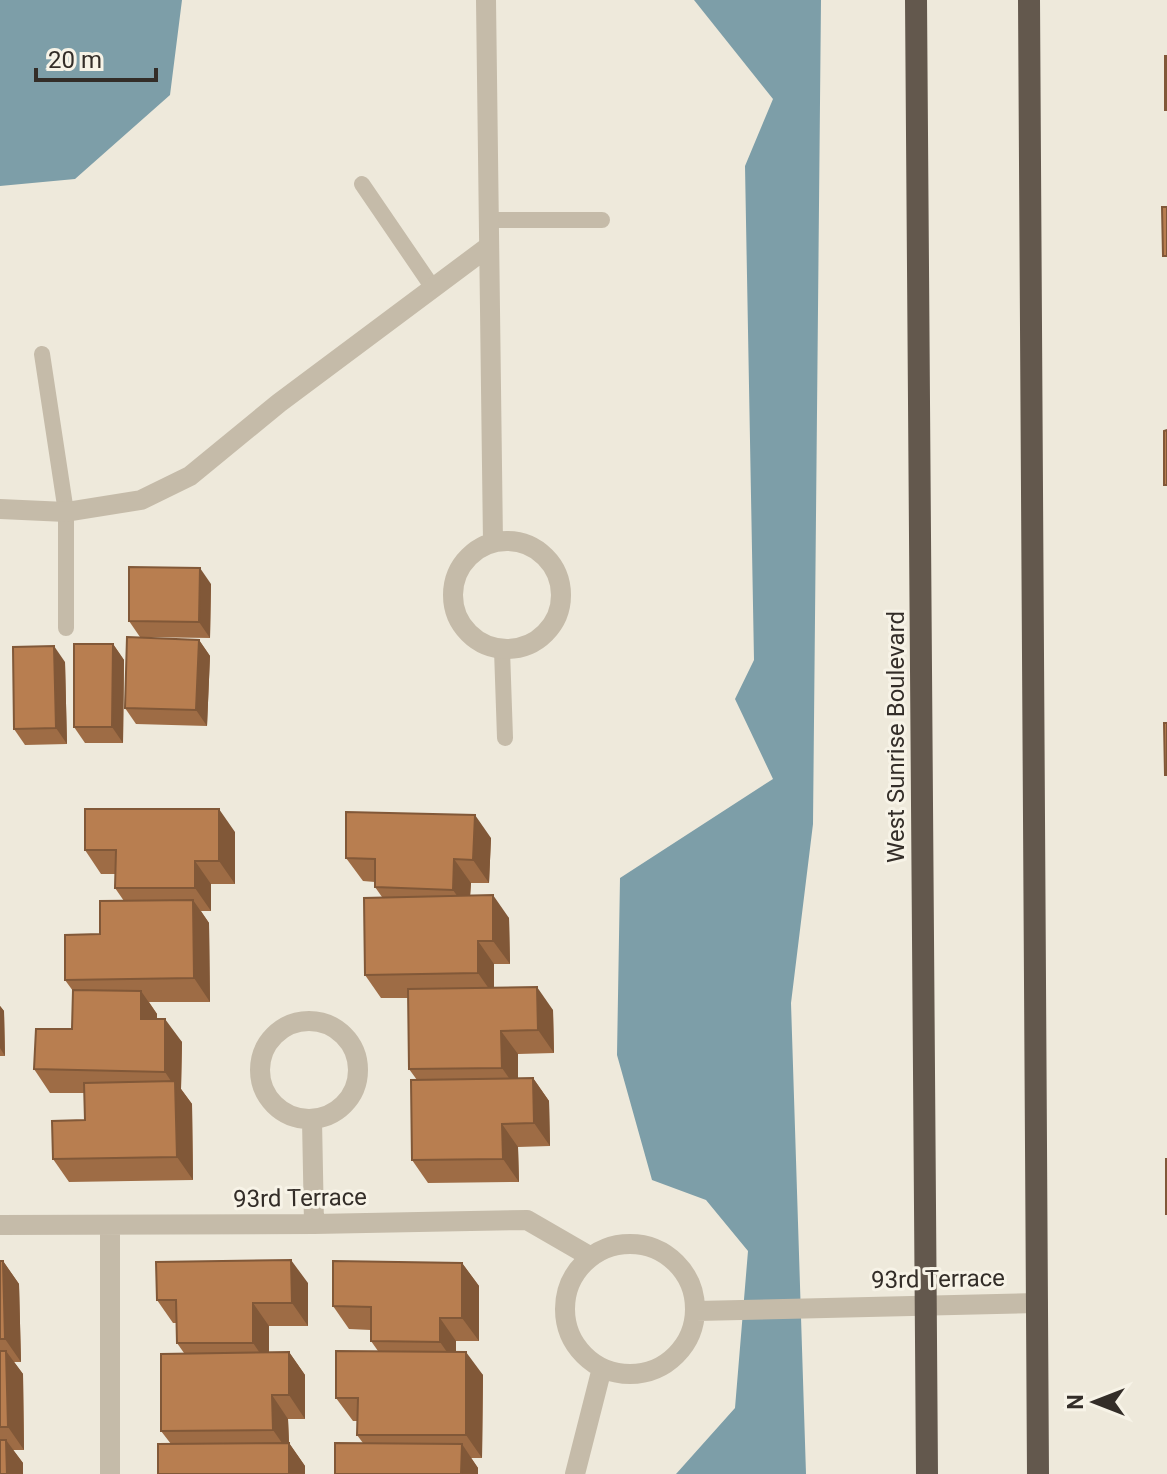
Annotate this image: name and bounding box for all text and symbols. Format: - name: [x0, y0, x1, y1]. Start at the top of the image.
- scale bar: [36, 32, 156, 82]
- text: 20 m: [48, 46, 102, 74]
- street label: West Sunrise Boulevard: [882, 611, 910, 863]
- street label: 93rd Terrace: [233, 1183, 367, 1213]
- street label: 93rd Terrace: [871, 1264, 1005, 1294]
- north arrow: [1055, 1362, 1135, 1442]
- text: N: [1063, 1394, 1088, 1410]

